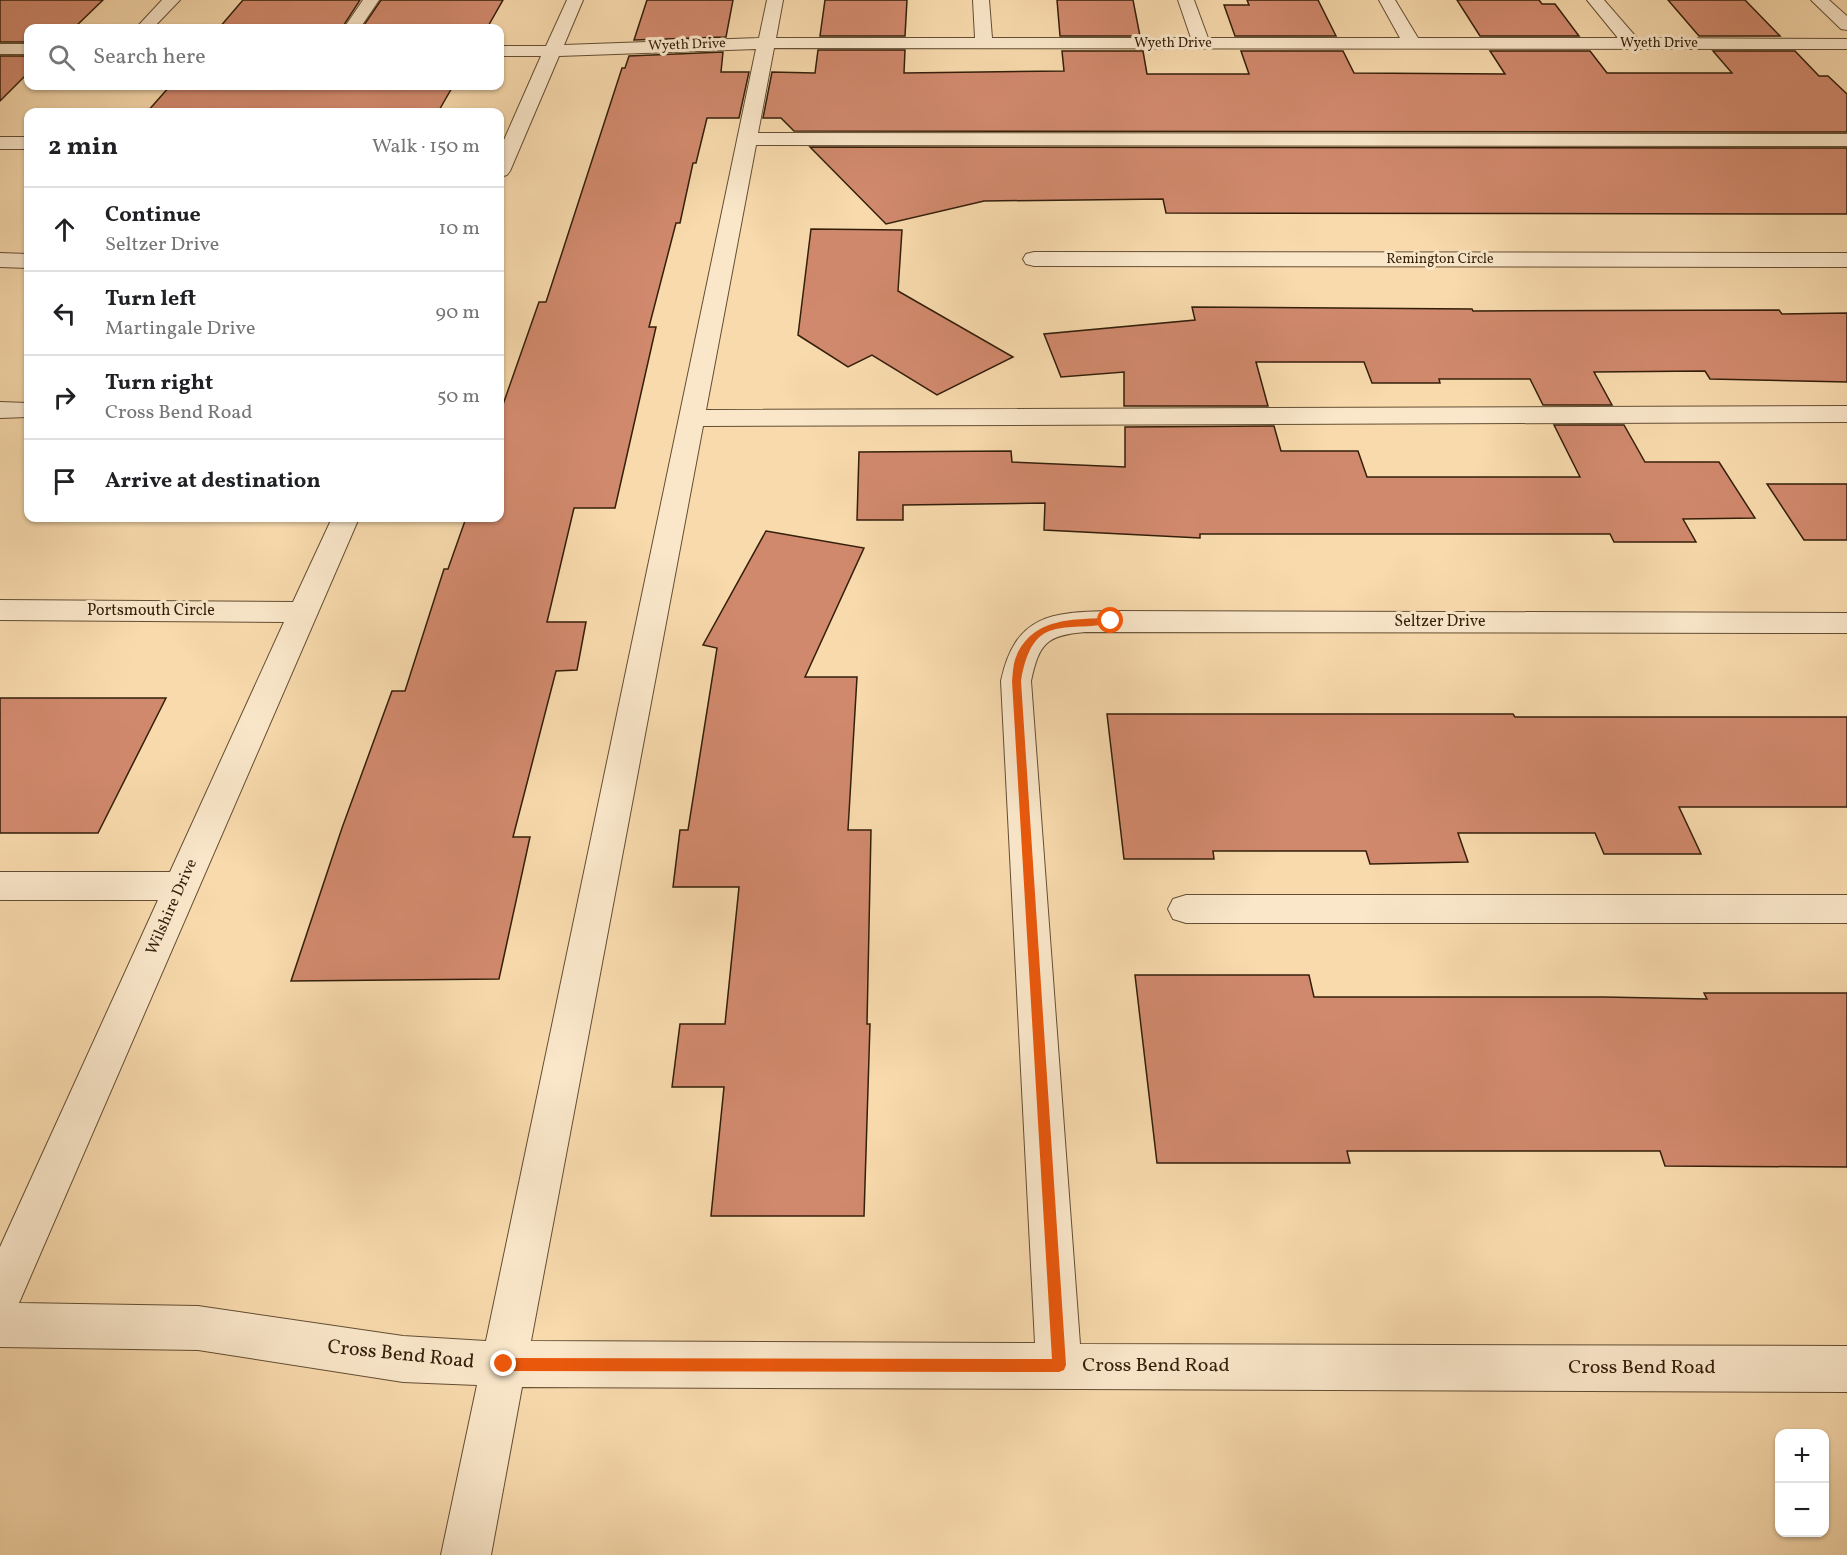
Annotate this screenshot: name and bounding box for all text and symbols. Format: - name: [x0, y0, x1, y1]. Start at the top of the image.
- search box: [24, 24, 504, 90]
- street label: Wyeth Drive: [648, 34, 727, 56]
- street label: Wyeth Drive: [1134, 34, 1212, 53]
- street label: Wyeth Drive: [1620, 34, 1698, 53]
- icon: search: [45, 41, 78, 74]
- text: Search here: [93, 42, 206, 73]
- text: 2 min: [48, 129, 118, 165]
- text: Walk · 150 m: [372, 133, 480, 161]
- text: Continue: [105, 200, 201, 231]
- icon: ahead: [48, 213, 81, 246]
- text: 10 m: [439, 215, 480, 243]
- text: Seltzer Drive: [105, 231, 219, 259]
- street label: Remington Circle: [1386, 250, 1494, 269]
- text: Turn left: [105, 284, 196, 315]
- icon: left: [48, 297, 81, 330]
- text: 90 m: [436, 299, 480, 327]
- text: Martingale Drive: [105, 315, 255, 343]
- text: Turn right: [105, 368, 213, 399]
- icon: right: [48, 381, 81, 414]
- text: 50 m: [437, 383, 480, 411]
- text: Cross Bend Road: [105, 399, 253, 427]
- icon: arrive: [48, 465, 81, 498]
- text: Arrive at destination: [105, 466, 321, 497]
- street label: Portsmouth Circle: [87, 600, 215, 622]
- route start: [1097, 607, 1123, 633]
- street label: Seltzer Drive: [1394, 611, 1486, 633]
- street label: Wilshire Drive: [141, 856, 203, 958]
- street label: Cross Bend Road: [326, 1333, 476, 1377]
- route end: [490, 1350, 516, 1376]
- street label: Cross Bend Road: [1082, 1352, 1230, 1380]
- street label: Cross Bend Road: [1568, 1354, 1716, 1382]
- map controls: [1775, 1429, 1829, 1537]
- button: +: [1775, 1429, 1829, 1483]
- button: −: [1775, 1483, 1829, 1537]

